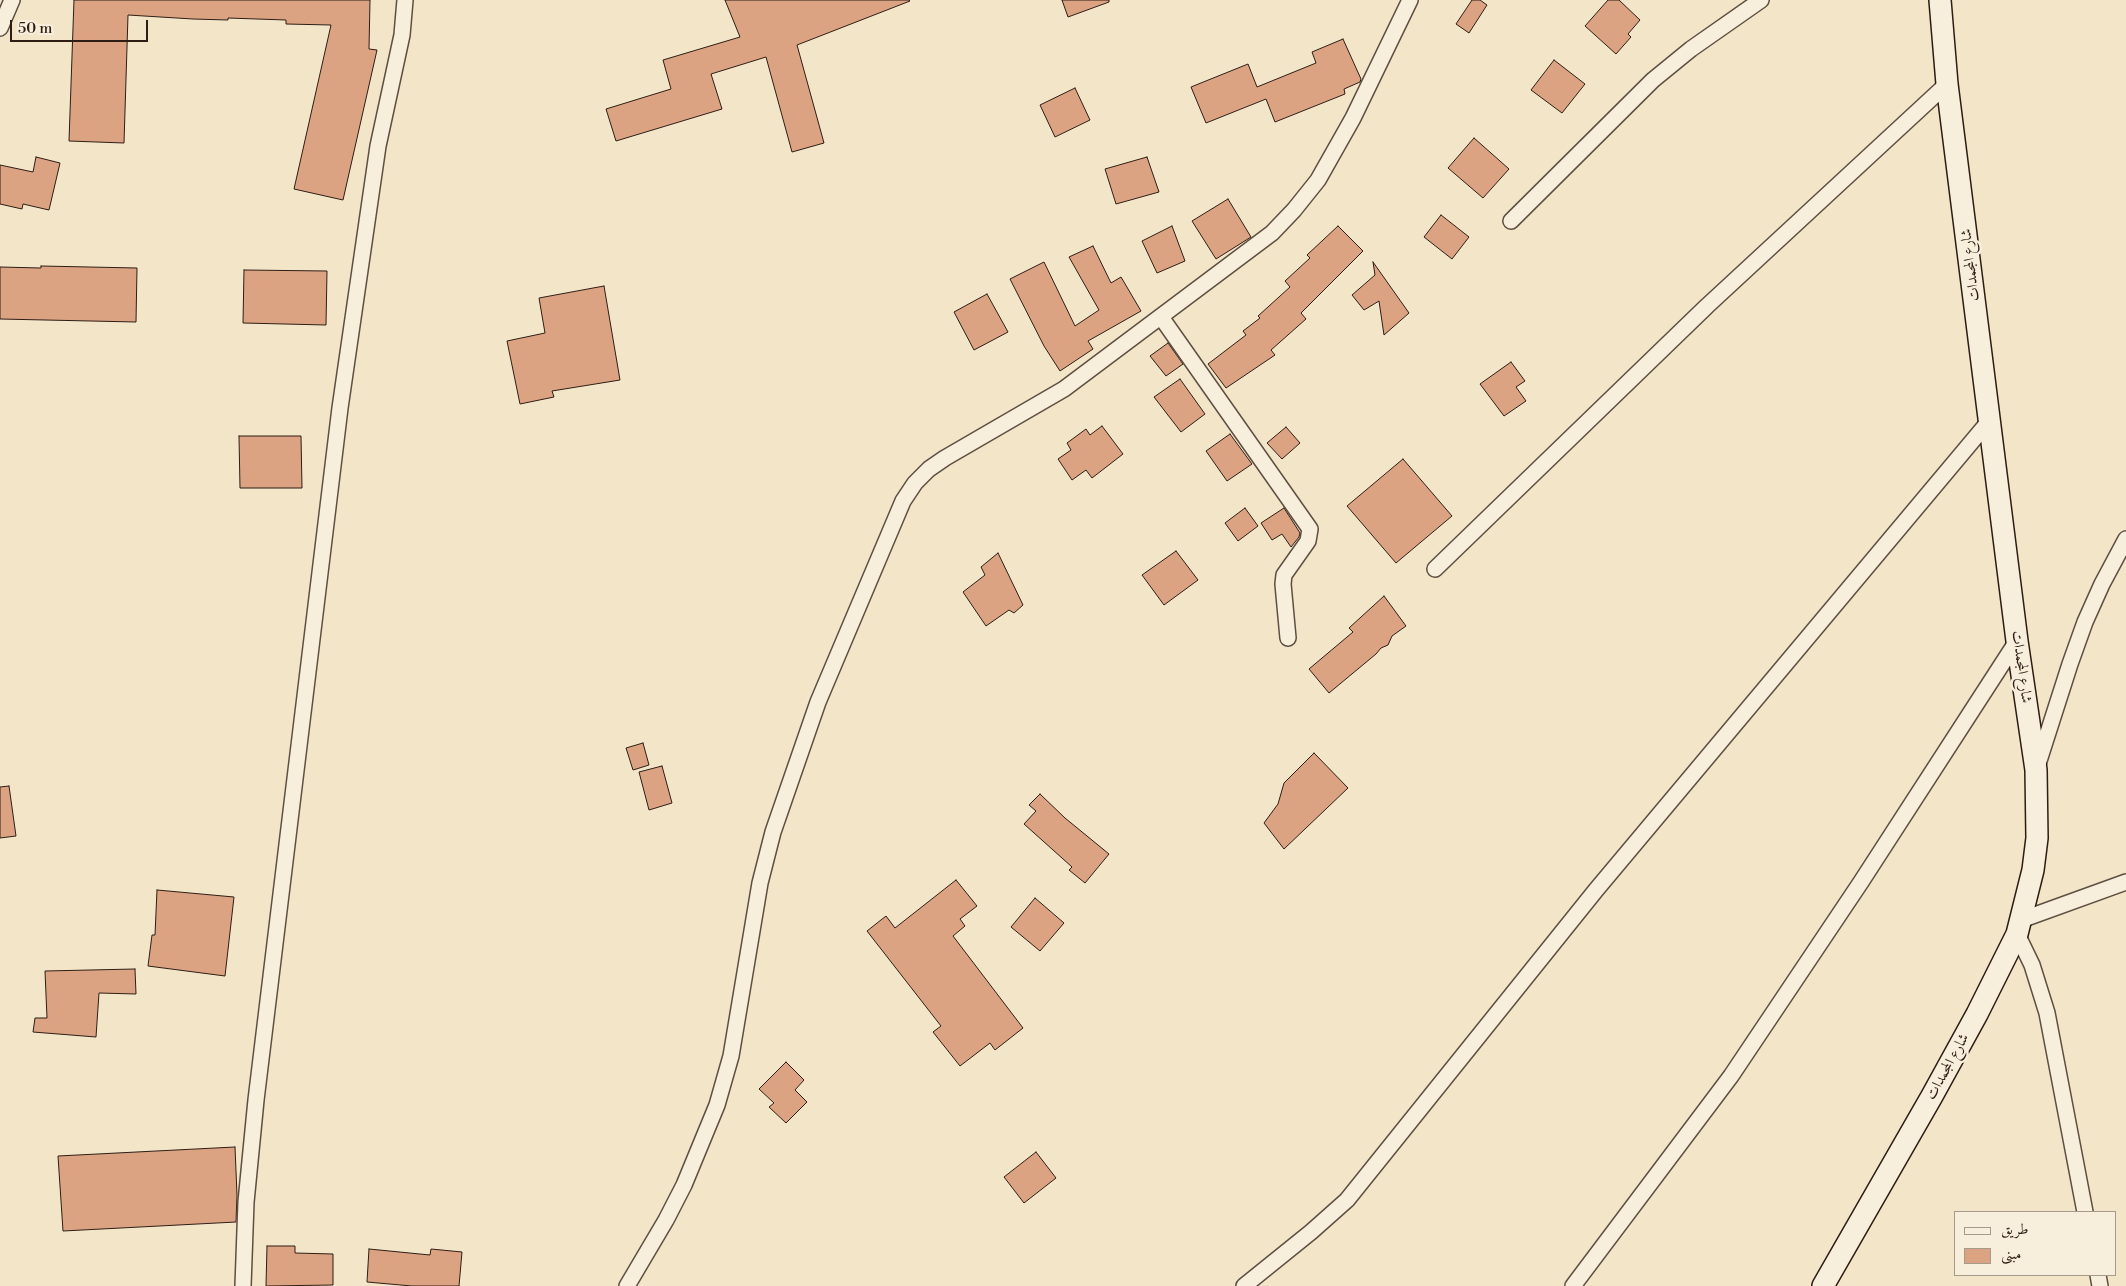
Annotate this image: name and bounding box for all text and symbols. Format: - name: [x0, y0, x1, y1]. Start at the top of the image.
- scale bar: [12, 10, 150, 42]
- text: 50 m: [18, 19, 52, 38]
- street label: شارع المجمدات: [1958, 228, 1984, 302]
- street label: شارع المجمدات: [2007, 630, 2035, 704]
- street label: شارع المجمدات: [1922, 1031, 1974, 1103]
- legend: [1954, 1211, 2116, 1276]
- text: طريق: [2001, 1220, 2028, 1239]
- text: مبنى: [2001, 1245, 2021, 1264]

